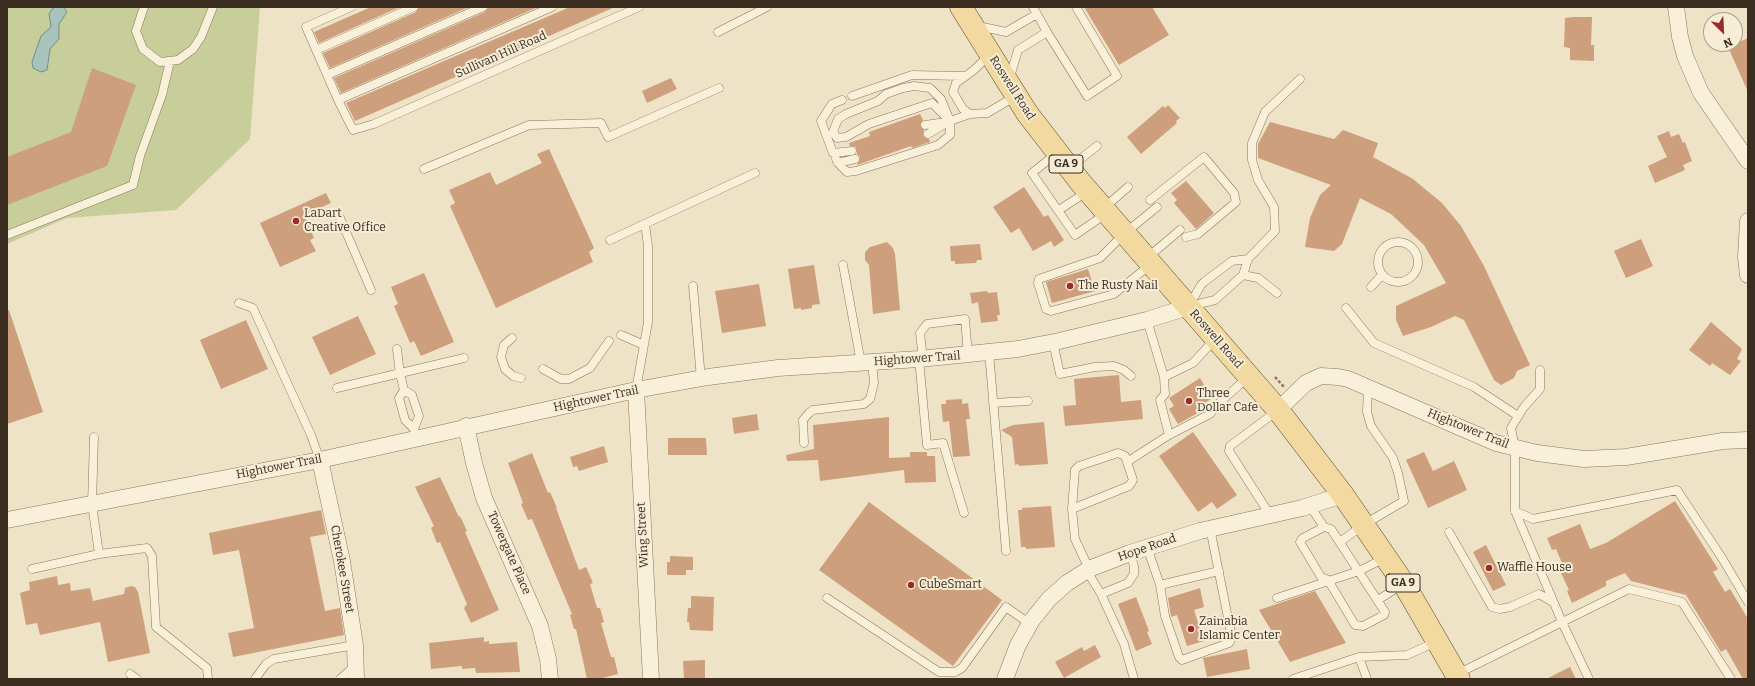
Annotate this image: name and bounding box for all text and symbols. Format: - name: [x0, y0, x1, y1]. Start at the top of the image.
- north arrow: [1703, 12, 1743, 52]
- street label: Sullivan Hill Road: [453, 28, 549, 82]
- text: N: [1721, 35, 1734, 50]
- street label: Roswell Road: [986, 53, 1038, 123]
- road number: GA 9: [1049, 155, 1083, 173]
- place label: LaDart Creative Office: [304, 207, 386, 235]
- marker: LaDart Creative Office: [291, 216, 301, 226]
- place label: The Rusty Nail: [1078, 279, 1158, 293]
- marker: The Rusty Nail: [1065, 281, 1075, 291]
- street label: Roswell Road: [1186, 307, 1246, 371]
- street label: Hightower Trail: [873, 349, 961, 369]
- street label: Hightower Trail: [552, 383, 640, 415]
- place label: Three Dollar Cafe: [1197, 387, 1258, 415]
- marker: Three Dollar Cafe: [1184, 396, 1194, 406]
- street label: Hightower Trail: [1425, 406, 1511, 452]
- street label: Hightower Trail: [235, 452, 323, 482]
- street label: Wing Street: [634, 502, 652, 568]
- street label: Towergate Place: [484, 509, 534, 597]
- street label: Cherokee Street: [327, 524, 357, 614]
- street label: Hope Road: [1116, 531, 1178, 565]
- place label: Waffle House: [1497, 561, 1572, 575]
- marker: Waffle House: [1484, 563, 1494, 573]
- road number: GA 9: [1386, 574, 1420, 592]
- place label: CubeSmart: [919, 578, 982, 592]
- marker: CubeSmart: [906, 580, 916, 590]
- place label: Zainabia Islamic Center: [1199, 615, 1280, 643]
- marker: Zainabia Islamic Center: [1186, 624, 1196, 634]

